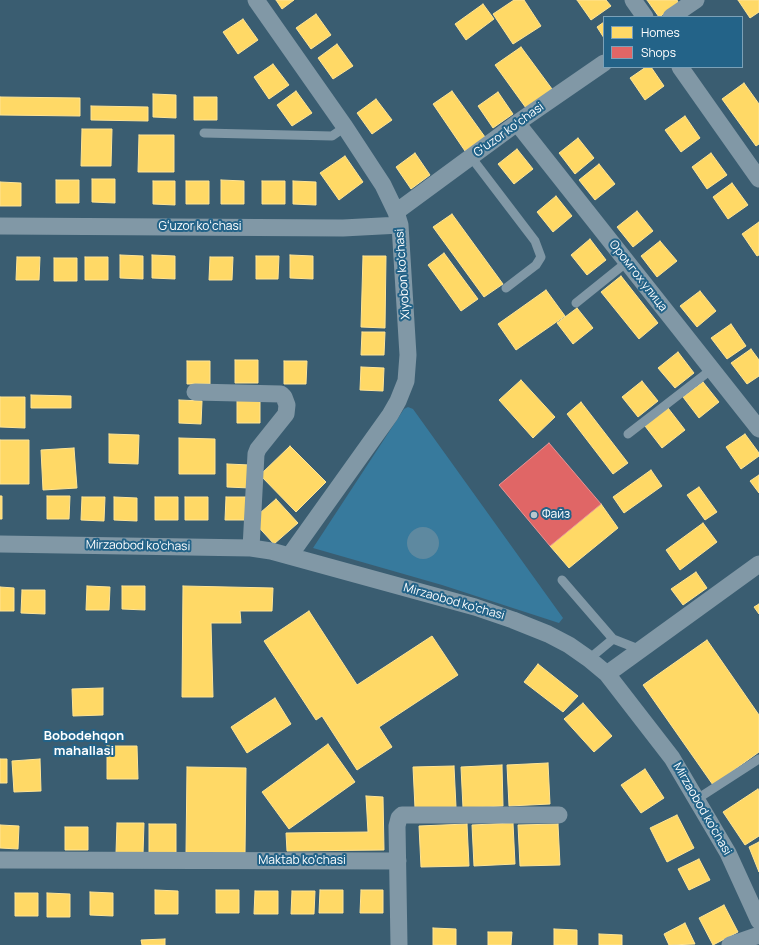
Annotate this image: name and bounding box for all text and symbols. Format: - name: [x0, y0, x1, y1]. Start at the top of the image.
- legend: [603, 16, 743, 68]
- text: Homes: [641, 24, 680, 41]
- text: Shops: [641, 44, 676, 61]
- street label: Gʻuzor koʻchasi: [471, 100, 547, 160]
- street label: Gʻuzor koʻchasi: [158, 220, 242, 234]
- street label: Xiyobon ko'chasi: [393, 228, 413, 320]
- street label: Оромгох улица: [606, 238, 670, 314]
- place label: Файз: [542, 508, 570, 522]
- marker: Файз: [529, 510, 539, 520]
- street label: Mirzaobod ko'chasi: [86, 538, 190, 554]
- street label: Mirzaobod ko'chasi: [402, 581, 506, 623]
- district label: Bobodehqon mahallasi: [44, 728, 124, 759]
- street label: Mirzaobod ko'chasi: [670, 760, 734, 858]
- street label: Maktab ko'chasi: [258, 854, 346, 868]

